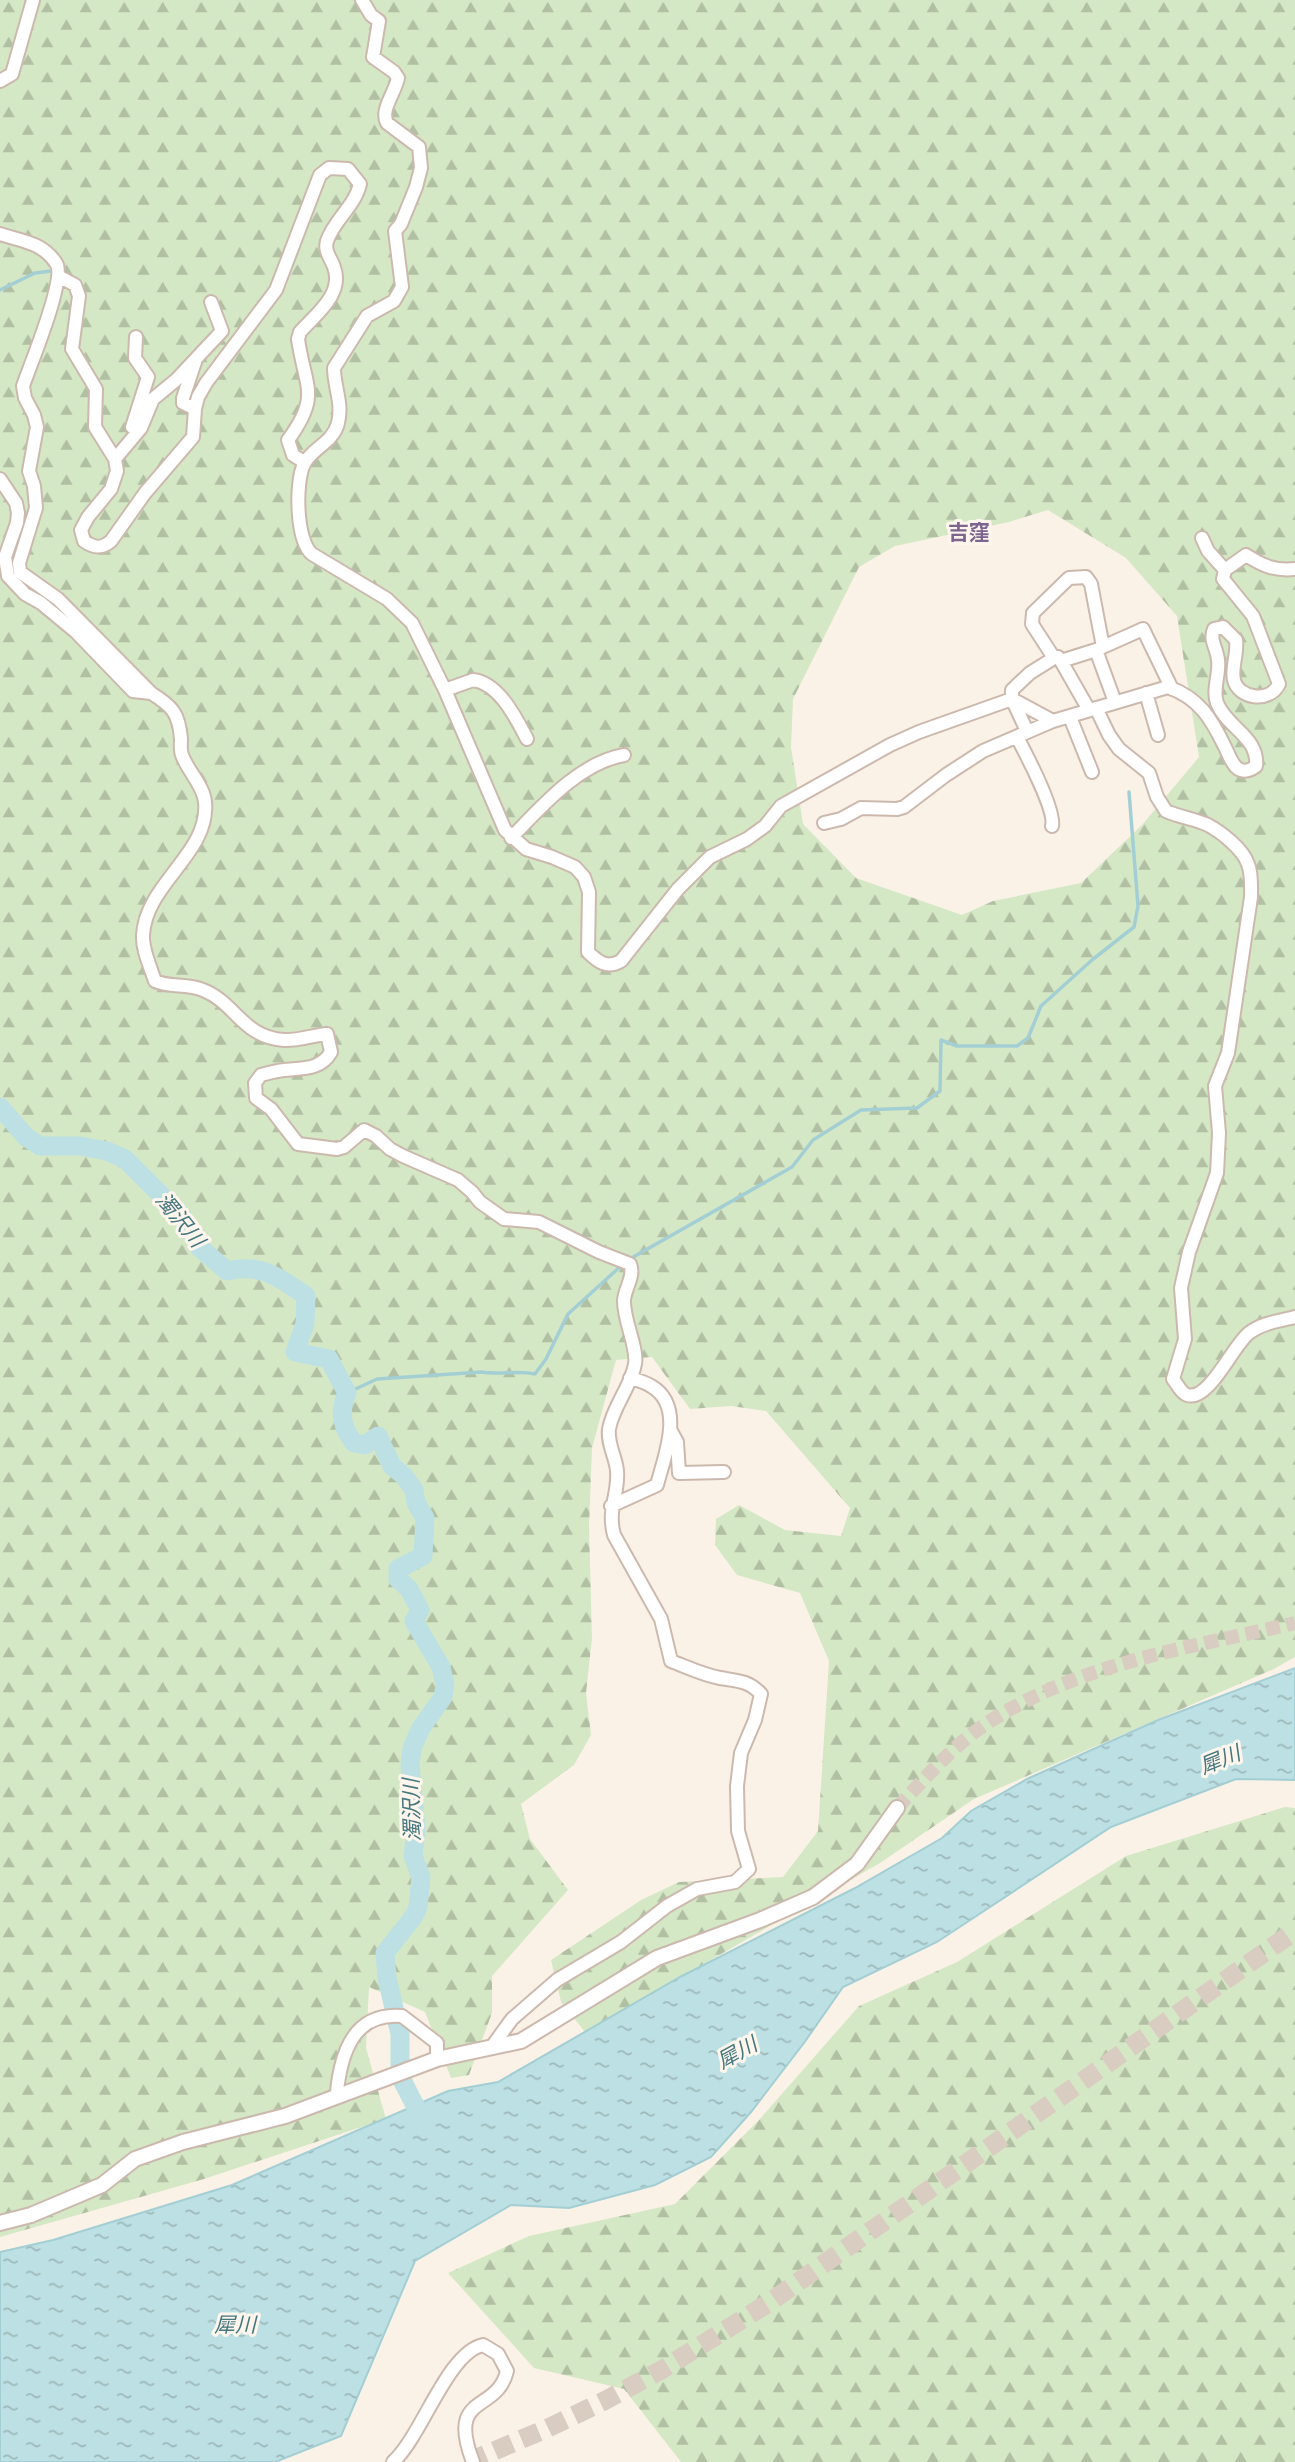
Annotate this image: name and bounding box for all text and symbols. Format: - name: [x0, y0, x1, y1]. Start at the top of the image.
- district label: 吉窪: [948, 520, 990, 546]
- water label: 濁沢川: [150, 1187, 211, 1254]
- water label: 犀川: [1196, 1739, 1246, 1780]
- water label: 濁沢川: [398, 1776, 426, 1842]
- water label: 犀川: [712, 2030, 763, 2075]
- water label: 犀川: [214, 2312, 258, 2338]

